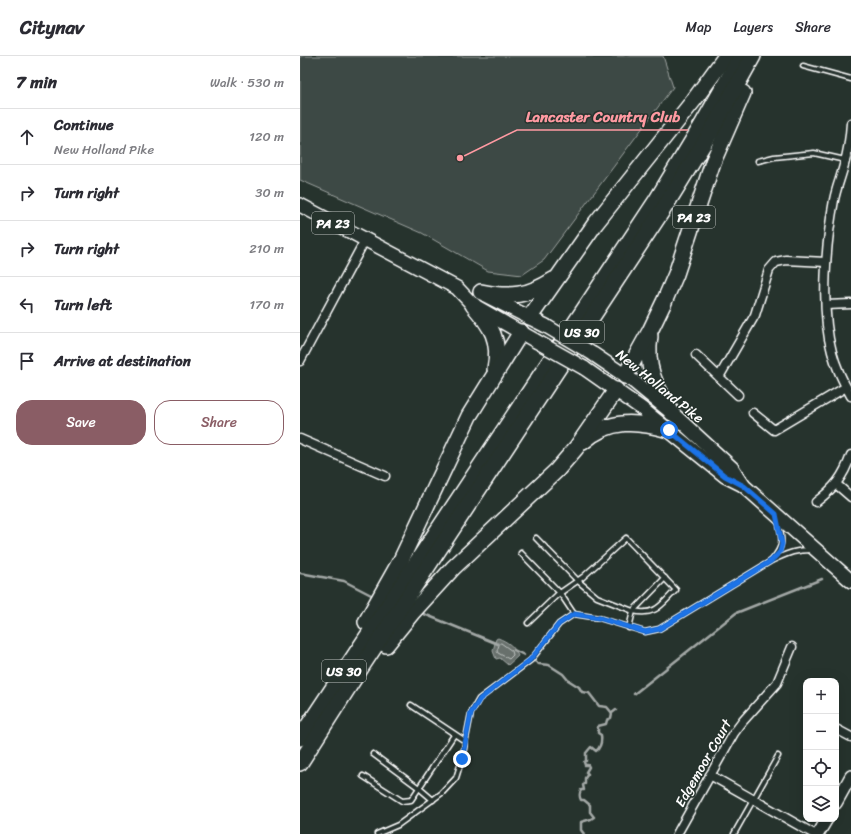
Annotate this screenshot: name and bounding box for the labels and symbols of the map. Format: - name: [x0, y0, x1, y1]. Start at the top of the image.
- callout: Lancaster Country Club: [517, 103, 688, 130]
- text: Lancaster Country Club: [526, 104, 680, 130]
- road number: PA 23: [673, 206, 715, 228]
- road number: PA 23: [312, 212, 354, 234]
- road number: US 30: [560, 321, 604, 343]
- street label: New Holland Pike: [610, 343, 709, 430]
- route start: [660, 421, 678, 439]
- road number: US 30: [322, 660, 366, 682]
- street label: Edgemoor Court: [668, 713, 740, 812]
- route end: [453, 750, 471, 768]

